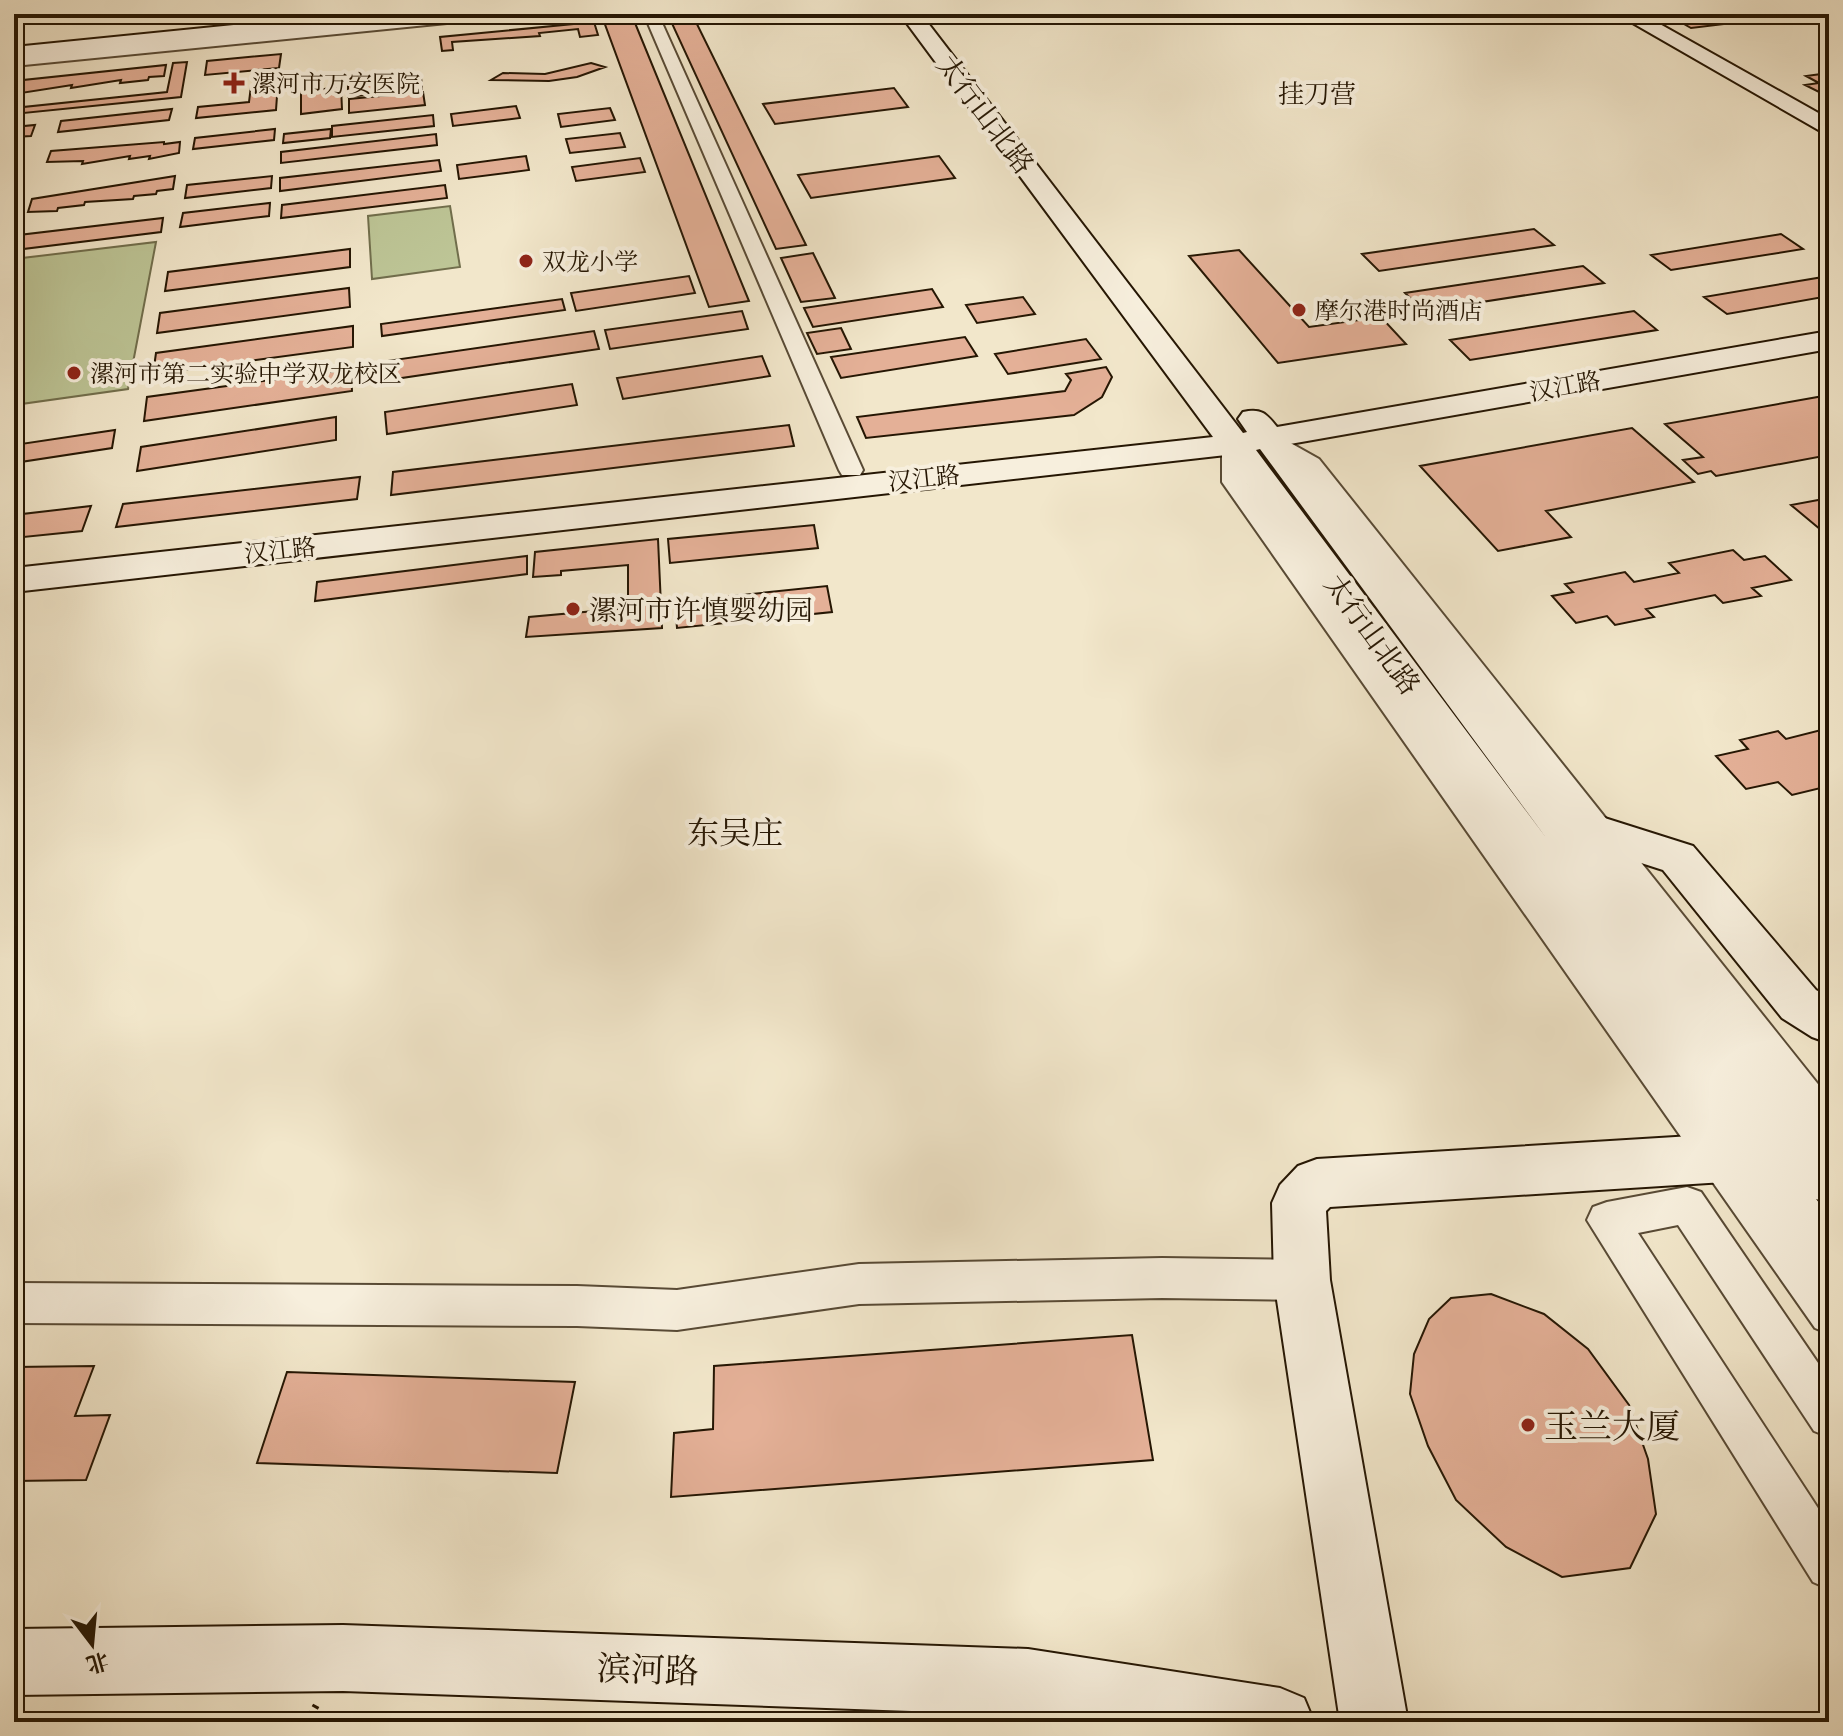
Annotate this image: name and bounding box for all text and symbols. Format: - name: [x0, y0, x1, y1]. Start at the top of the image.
- street label: 太行山北路: [927, 46, 1045, 182]
- place label: 漯河市万安医院: [252, 66, 420, 101]
- marker: 漯河市万安医院: [223, 72, 245, 94]
- district label: 挂刀营: [1278, 74, 1356, 113]
- place label: 双龙小学: [542, 244, 638, 279]
- marker: 双龙小学: [517, 252, 535, 270]
- place label: 摩尔港时尚酒店: [1315, 293, 1483, 328]
- marker: 摩尔港时尚酒店: [1290, 301, 1308, 319]
- place label: 漯河市第二实验中学双龙校区: [90, 356, 402, 391]
- street label: 汉江路: [1527, 363, 1603, 409]
- marker: 漯河市第二实验中学双龙校区: [65, 364, 83, 382]
- street label: 汉江路: [886, 457, 962, 499]
- street label: 汉江路: [242, 529, 318, 571]
- street label: 太行山北路: [1315, 565, 1431, 703]
- place label: 漯河市许慎婴幼园: [589, 589, 813, 630]
- marker: 漯河市许慎婴幼园: [564, 600, 582, 618]
- district label: 东吴庄: [687, 809, 783, 856]
- place label: 玉兰大厦: [1544, 1401, 1680, 1450]
- marker: 玉兰大厦: [1519, 1416, 1537, 1434]
- north arrow: [52, 1604, 132, 1684]
- street label: 滨河路: [596, 1643, 700, 1695]
- text: 北: [83, 1645, 113, 1682]

